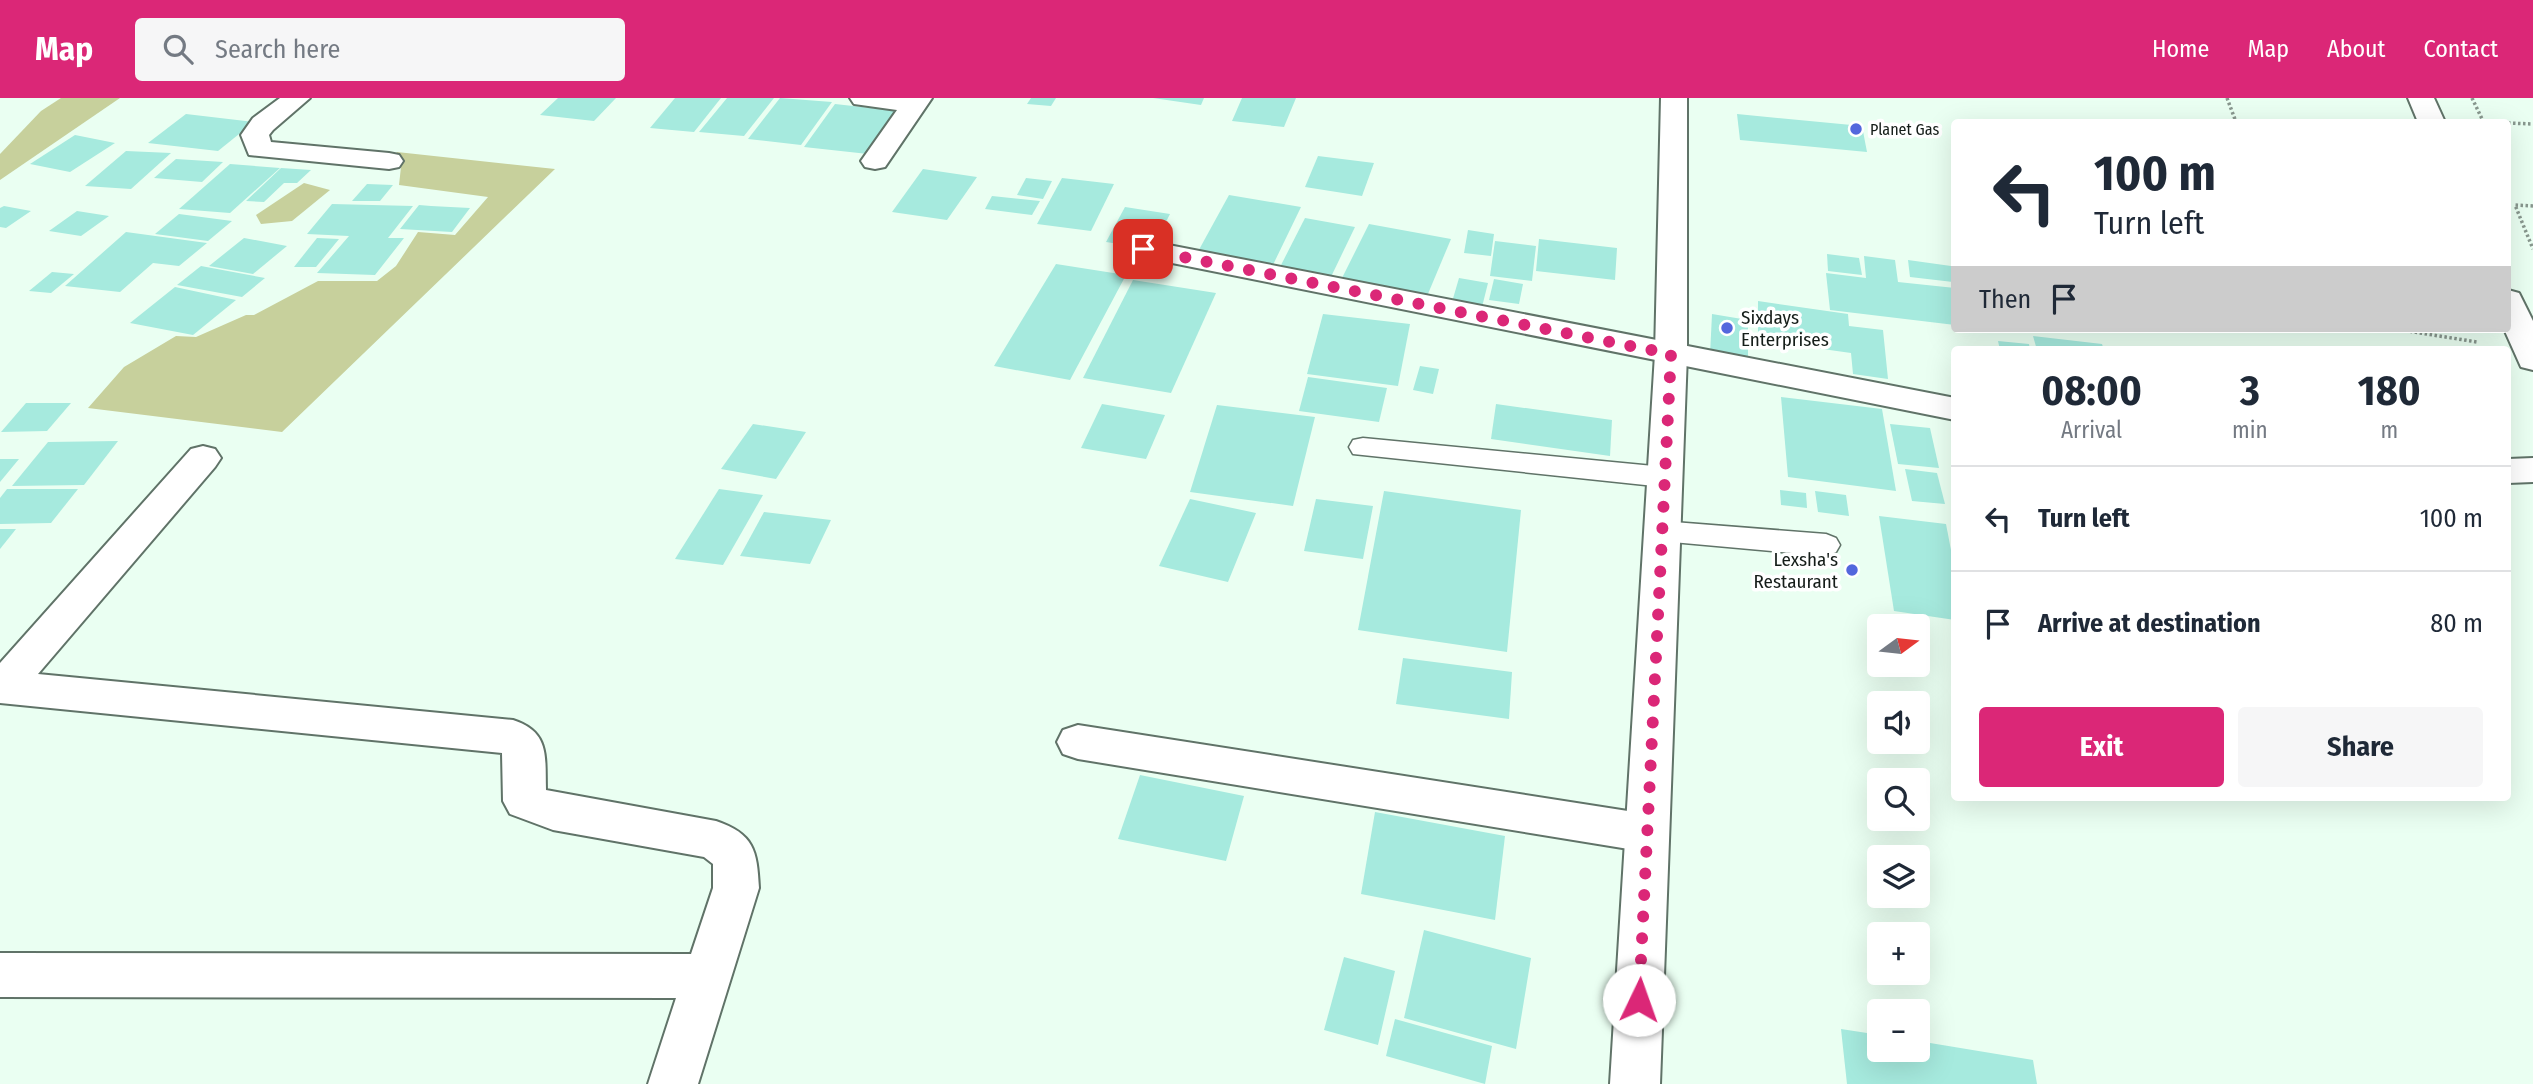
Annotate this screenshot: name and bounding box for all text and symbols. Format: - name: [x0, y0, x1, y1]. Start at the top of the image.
- search box: [135, 18, 625, 81]
- text: Map: [35, 29, 93, 69]
- icon: search: [159, 30, 197, 68]
- text: Search here: [215, 34, 340, 65]
- text: Home: [2152, 35, 2209, 63]
- text: Map: [2247, 35, 2289, 63]
- text: About: [2327, 35, 2385, 63]
- text: Contact: [2423, 35, 2498, 63]
- place label: Planet Gas: [1870, 120, 1939, 139]
- marker: Planet Gas: [1848, 121, 1864, 137]
- text: 100 m: [2094, 144, 2216, 203]
- icon: left: [1979, 147, 2070, 238]
- text: Turn left: [2094, 204, 2204, 242]
- pin: [1113, 219, 1173, 279]
- icon: arrive: [1124, 230, 1162, 268]
- icon: arrive: [2045, 280, 2083, 318]
- text: Then: [1979, 284, 2031, 315]
- place label: Sixdays Enterprises: [1741, 306, 1829, 351]
- marker: Sixdays Enterprises: [1719, 320, 1735, 336]
- text: 08:00: [2041, 366, 2142, 416]
- text: 3: [2240, 366, 2260, 416]
- text: 180: [2358, 366, 2421, 416]
- text: Arrival: [2061, 416, 2122, 444]
- text: min: [2232, 416, 2268, 444]
- text: m: [2380, 416, 2398, 444]
- icon: left: [1979, 500, 2017, 538]
- text: Turn left: [2038, 503, 2130, 534]
- text: 100 m: [2420, 503, 2483, 534]
- place label: Lexsha's Restaurant: [1754, 548, 1839, 593]
- marker: Lexsha's Restaurant: [1844, 562, 1860, 578]
- icon: arrive: [1979, 605, 2017, 643]
- text: Arrive at destination: [2038, 608, 2261, 639]
- text: 80 m: [2430, 608, 2483, 639]
- north arrow: [1867, 614, 1930, 677]
- map controls: [1867, 614, 1930, 1062]
- button: sound: [1867, 691, 1930, 754]
- button: Exit: [1979, 707, 2224, 787]
- button: Share: [2238, 707, 2483, 787]
- button: search: [1867, 768, 1930, 831]
- button: layers: [1867, 845, 1930, 908]
- button: +: [1867, 922, 1930, 985]
- position arrow: [1602, 963, 1676, 1037]
- button: −: [1867, 999, 1930, 1062]

